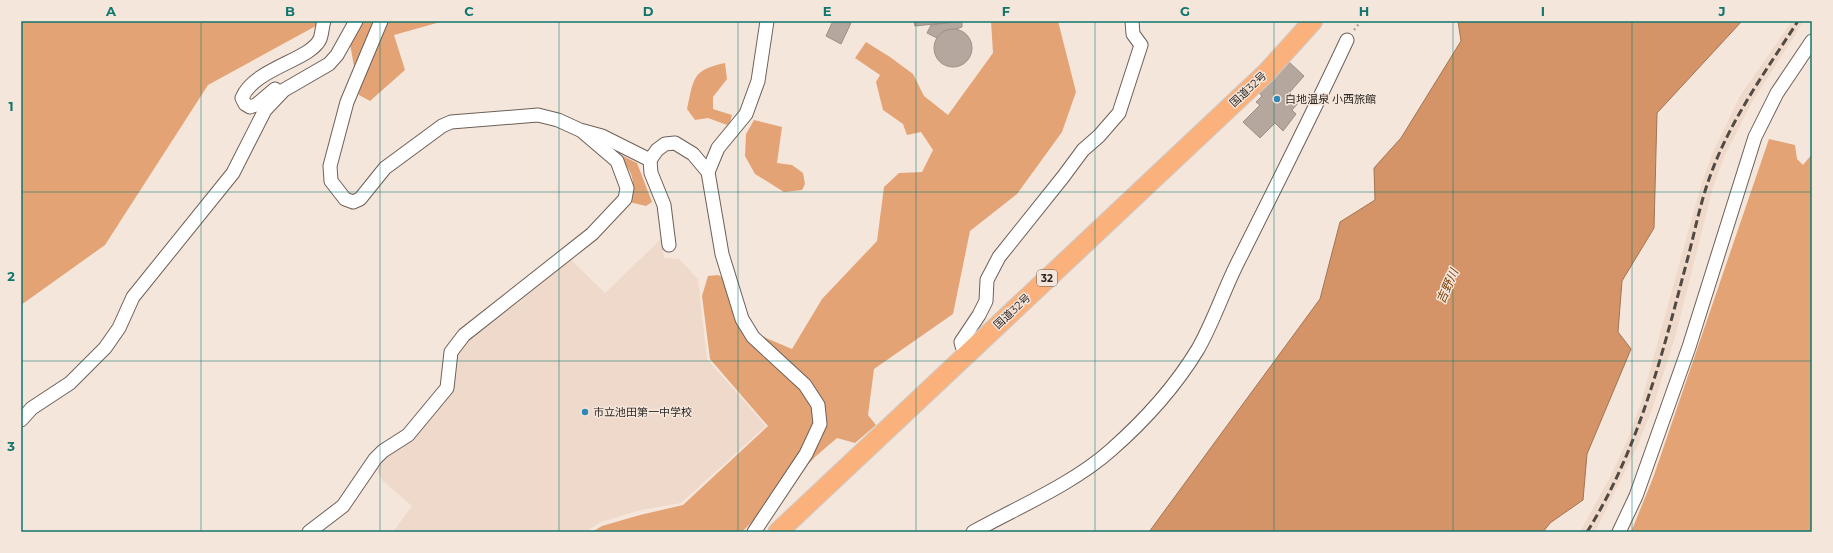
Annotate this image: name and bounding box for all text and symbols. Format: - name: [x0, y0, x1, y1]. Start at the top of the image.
- text: A: [105, 3, 117, 19]
- text: B: [285, 3, 295, 19]
- text: C: [464, 3, 474, 19]
- text: D: [643, 3, 654, 19]
- text: E: [823, 3, 832, 19]
- text: F: [1002, 3, 1010, 19]
- text: G: [1180, 3, 1190, 19]
- text: H: [1359, 3, 1369, 19]
- text: I: [1541, 3, 1545, 19]
- text: J: [1717, 3, 1726, 19]
- street label: 国道32号: [1227, 68, 1269, 110]
- place label: 白地温泉 小西旅館: [1285, 92, 1376, 106]
- marker: 白地温泉 小西旅館: [1272, 94, 1282, 104]
- text: 1: [8, 98, 14, 114]
- water label: 吉野川: [1433, 265, 1462, 306]
- text: 2: [7, 268, 15, 284]
- road number: 32: [1037, 270, 1057, 286]
- street label: 国道32号: [991, 290, 1033, 332]
- place label: 市立池田第一中学校: [593, 405, 692, 419]
- marker: 市立池田第一中学校: [580, 407, 590, 417]
- text: 3: [6, 438, 15, 454]

